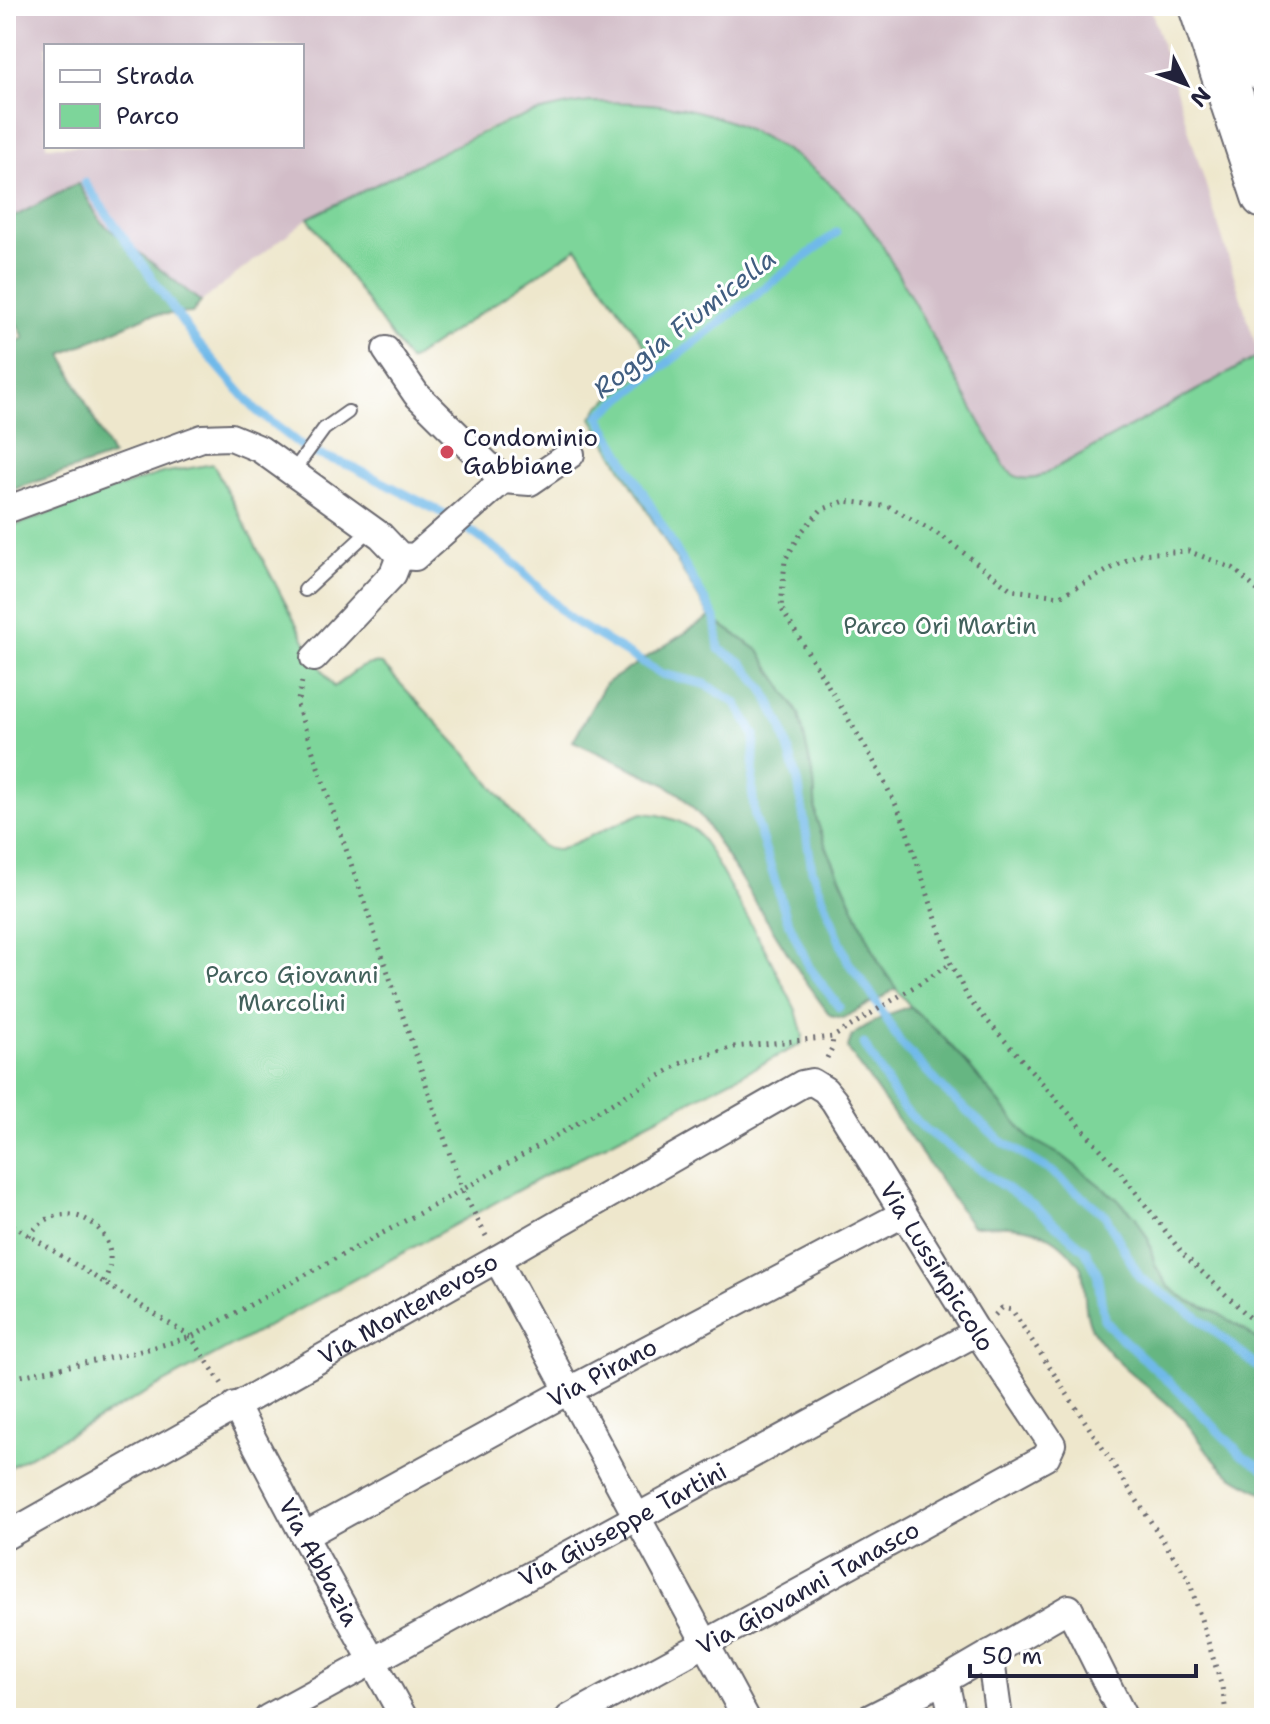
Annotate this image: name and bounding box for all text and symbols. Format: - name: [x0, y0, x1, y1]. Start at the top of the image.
- legend: [44, 44, 304, 148]
- north arrow: [1146, 44, 1226, 124]
- text: Strada: [116, 60, 194, 92]
- text: N: [1184, 81, 1217, 113]
- text: Parco: [116, 100, 179, 132]
- water label: Roggia Fiumicella: [585, 240, 783, 406]
- place label: Condominio Gabbiane: [463, 422, 598, 482]
- marker: Condominio Gabbiane: [438, 443, 456, 461]
- park label: Parco Ori Martin: [843, 610, 1037, 642]
- park label: Parco Giovanni Marcolini: [205, 959, 379, 1019]
- street label: Via Lussinpiccolo: [872, 1176, 1002, 1358]
- street label: Via Montenevoso: [313, 1246, 504, 1372]
- street label: Via Pirano: [542, 1331, 663, 1415]
- street label: Via Giuseppe Tartini: [513, 1455, 733, 1595]
- street label: Via Abbazia: [271, 1493, 366, 1632]
- street label: Via Giovanni Tanasco: [691, 1513, 925, 1663]
- scale bar: [970, 1628, 1196, 1678]
- text: 50 m: [982, 1640, 1042, 1672]

